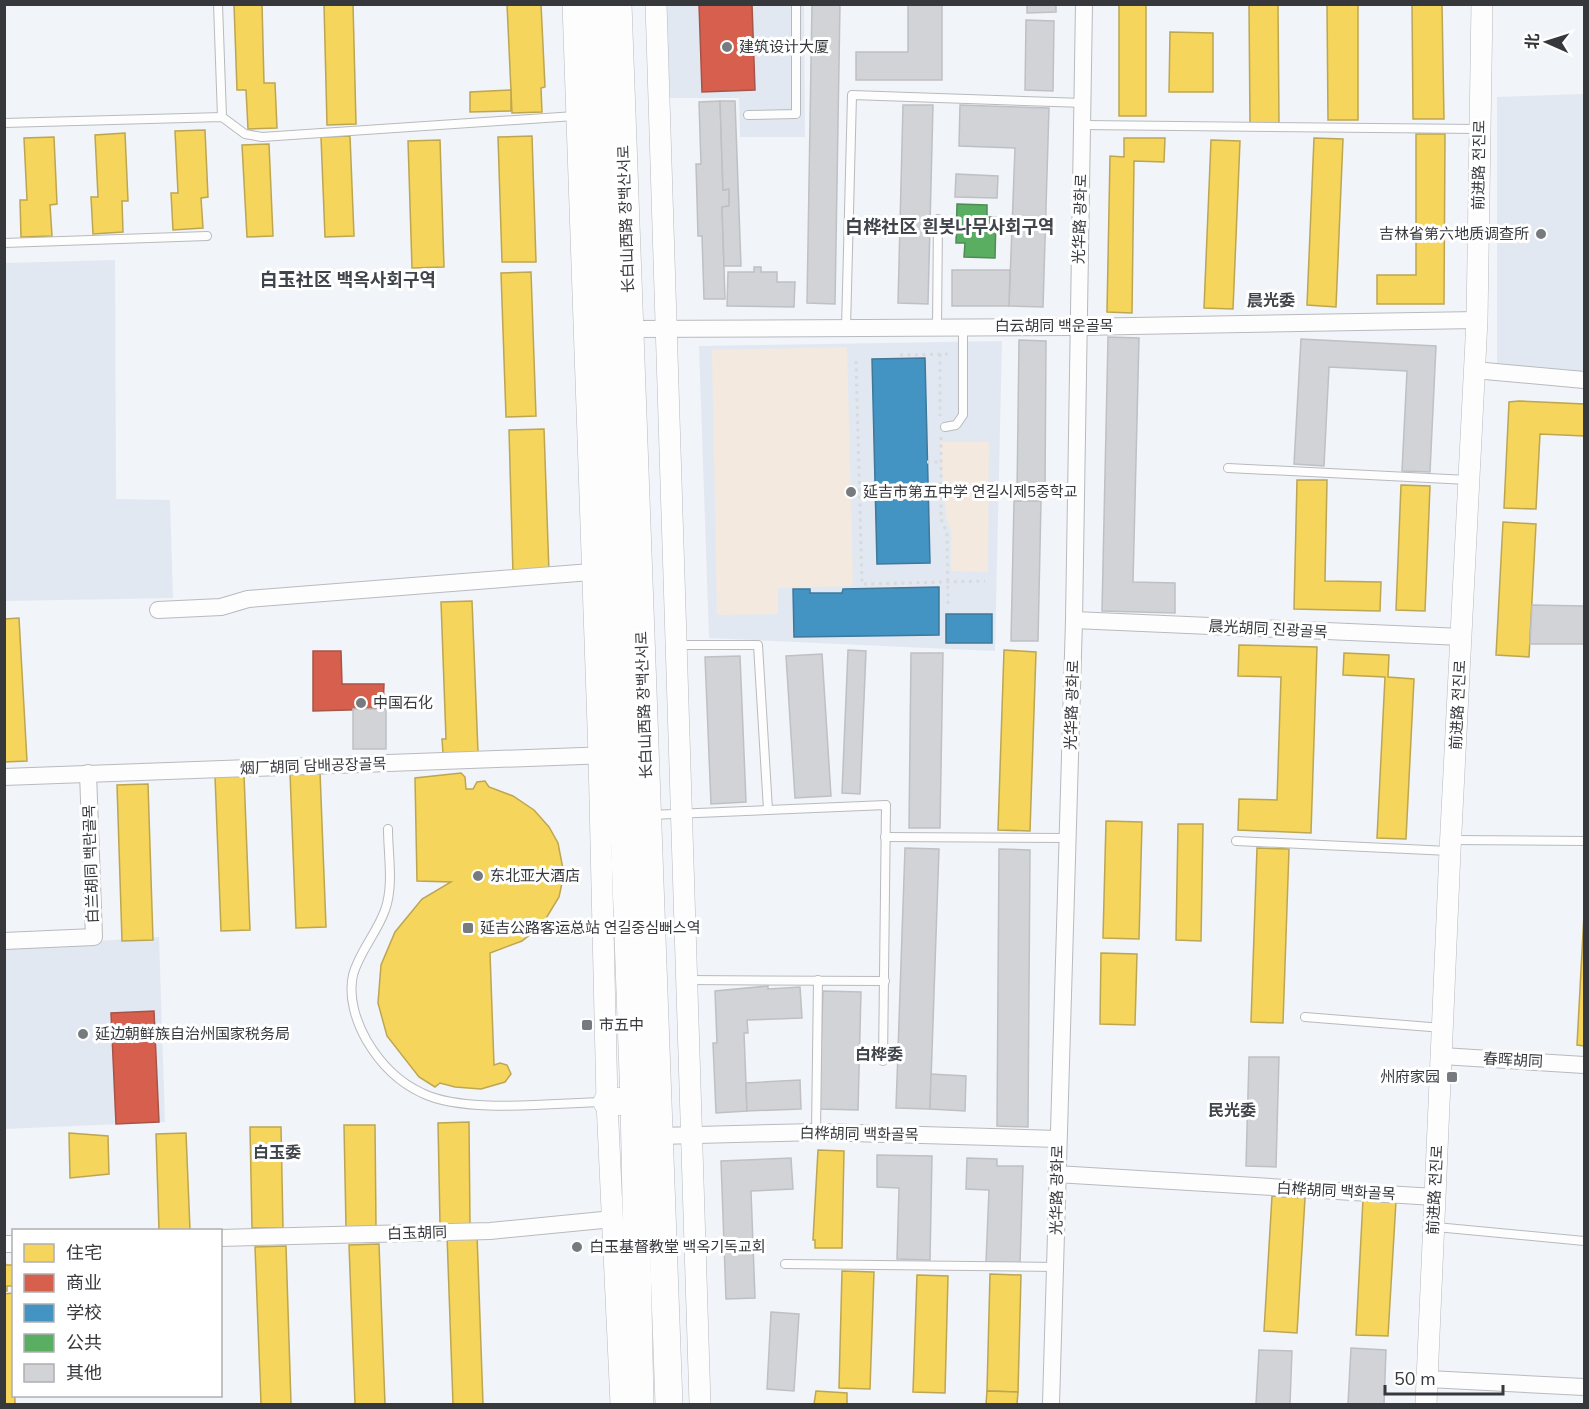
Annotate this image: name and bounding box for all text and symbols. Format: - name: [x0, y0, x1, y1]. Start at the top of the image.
- north arrow: [1517, 12, 1577, 72]
- text: 北: [1522, 33, 1544, 50]
- place label: 建筑设计大厦: [739, 37, 829, 57]
- marker: 建筑设计大厦: [720, 40, 734, 54]
- street label: 前进路 전진로: [1468, 120, 1490, 210]
- street label: 长白山西路 장백산서로: [613, 145, 639, 293]
- street label: 光华路 광화로: [1068, 174, 1092, 264]
- district label: 白桦社区 흰봇나무사회구역: [845, 215, 1055, 239]
- place label: 吉林省第六地质调查所: [1379, 224, 1529, 244]
- marker: 吉林省第六地质调查所: [1534, 227, 1548, 241]
- district label: 白玉社区 백옥사회구역: [260, 268, 436, 292]
- district label: 晨光委: [1247, 290, 1295, 312]
- street label: 白云胡同 백운골목: [994, 316, 1114, 336]
- place label: 延吉市第五中学 연길시제5중학교: [863, 482, 1077, 502]
- marker: 延吉市第五中学 연길시제5중학교: [844, 485, 858, 499]
- street label: 晨光胡同 진광골목: [1208, 616, 1328, 642]
- street label: 长白山西路 장백산서로: [631, 631, 657, 779]
- street label: 前进路 전진로: [1446, 659, 1470, 751]
- street label: 光华路 광화로: [1060, 660, 1084, 750]
- place label: 中国石化: [373, 693, 433, 713]
- marker: 中国石化: [354, 696, 368, 710]
- street label: 烟厂胡同 담배공장골목: [239, 753, 387, 779]
- street label: 白兰胡同 백란골목: [79, 804, 103, 924]
- place label: 东北亚大酒店: [490, 866, 580, 886]
- marker: 东北亚大酒店: [471, 869, 485, 883]
- place label: 延吉公路客运总站 연길중심뻐스역: [480, 918, 700, 938]
- marker: 延吉公路客运总站 연길중심뻐스역: [461, 921, 475, 935]
- place label: 市五中: [599, 1015, 644, 1035]
- marker: 市五中: [580, 1018, 594, 1032]
- place label: 延边朝鲜族自治州国家税务局: [95, 1024, 290, 1044]
- marker: 延边朝鲜族自治州国家税务局: [76, 1027, 90, 1041]
- district label: 白桦委: [855, 1044, 903, 1066]
- street label: 春晖胡同: [1483, 1048, 1543, 1072]
- place label: 州府家园: [1380, 1067, 1440, 1087]
- marker: 州府家园: [1445, 1070, 1459, 1084]
- district label: 民光委: [1208, 1100, 1256, 1122]
- street label: 白桦胡同 백화골목: [799, 1123, 919, 1145]
- district label: 白玉委: [253, 1142, 301, 1164]
- street label: 前进路 전진로: [1423, 1144, 1447, 1236]
- street label: 光华路 광화로: [1046, 1145, 1068, 1235]
- street label: 白桦胡同 백화골목: [1276, 1178, 1396, 1204]
- street label: 白玉胡同: [387, 1222, 447, 1244]
- legend: [12, 1229, 222, 1397]
- place label: 白玉基督教堂 백옥기독교회: [589, 1237, 766, 1257]
- marker: 白玉基督教堂 백옥기독교회: [570, 1240, 584, 1254]
- text: 住宅: [66, 1241, 102, 1265]
- text: 商业: [66, 1271, 102, 1295]
- text: 学校: [66, 1301, 102, 1325]
- text: 公共: [66, 1331, 102, 1355]
- scale bar: [1385, 1358, 1504, 1396]
- text: 其他: [66, 1361, 102, 1385]
- text: 50 m: [1394, 1367, 1436, 1391]

